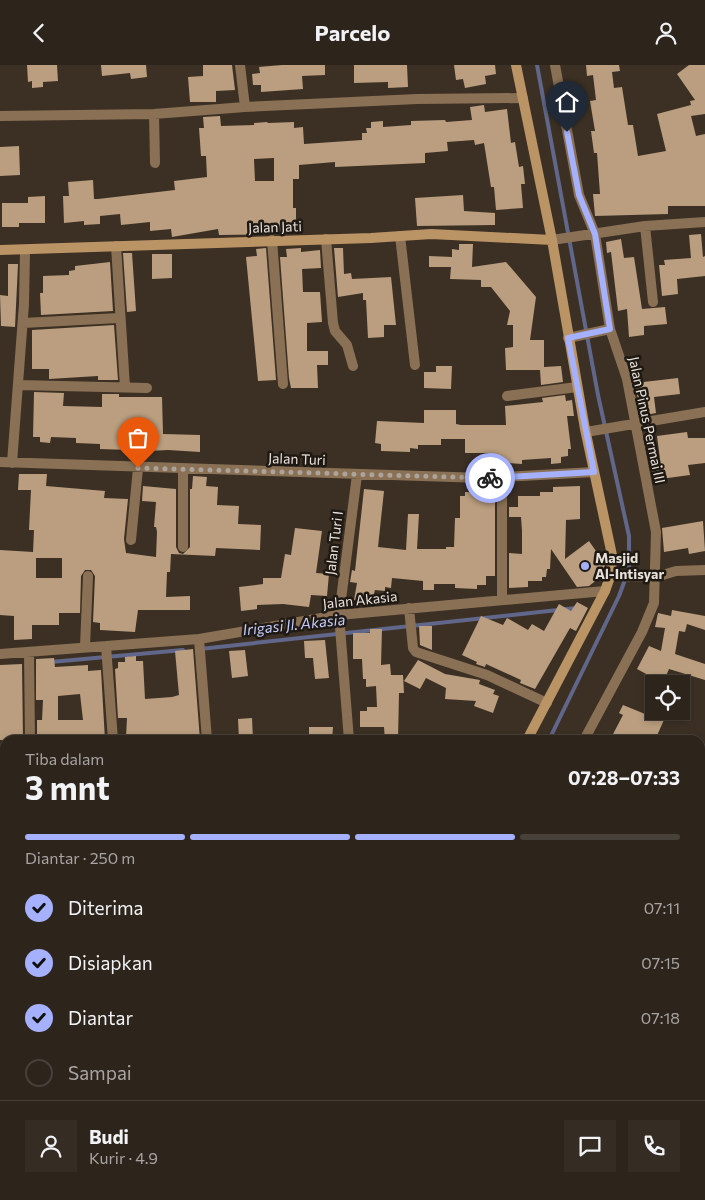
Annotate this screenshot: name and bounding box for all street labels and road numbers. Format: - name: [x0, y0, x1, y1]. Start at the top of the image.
- street label: Jalan Jati: [248, 217, 302, 236]
- street label: Jalan Pinus Permai III: [626, 355, 669, 485]
- street label: Jalan Turi: [268, 449, 326, 468]
- street label: Jalan Turi I: [321, 510, 346, 576]
- street label: Jalan Akasia: [322, 587, 398, 612]

